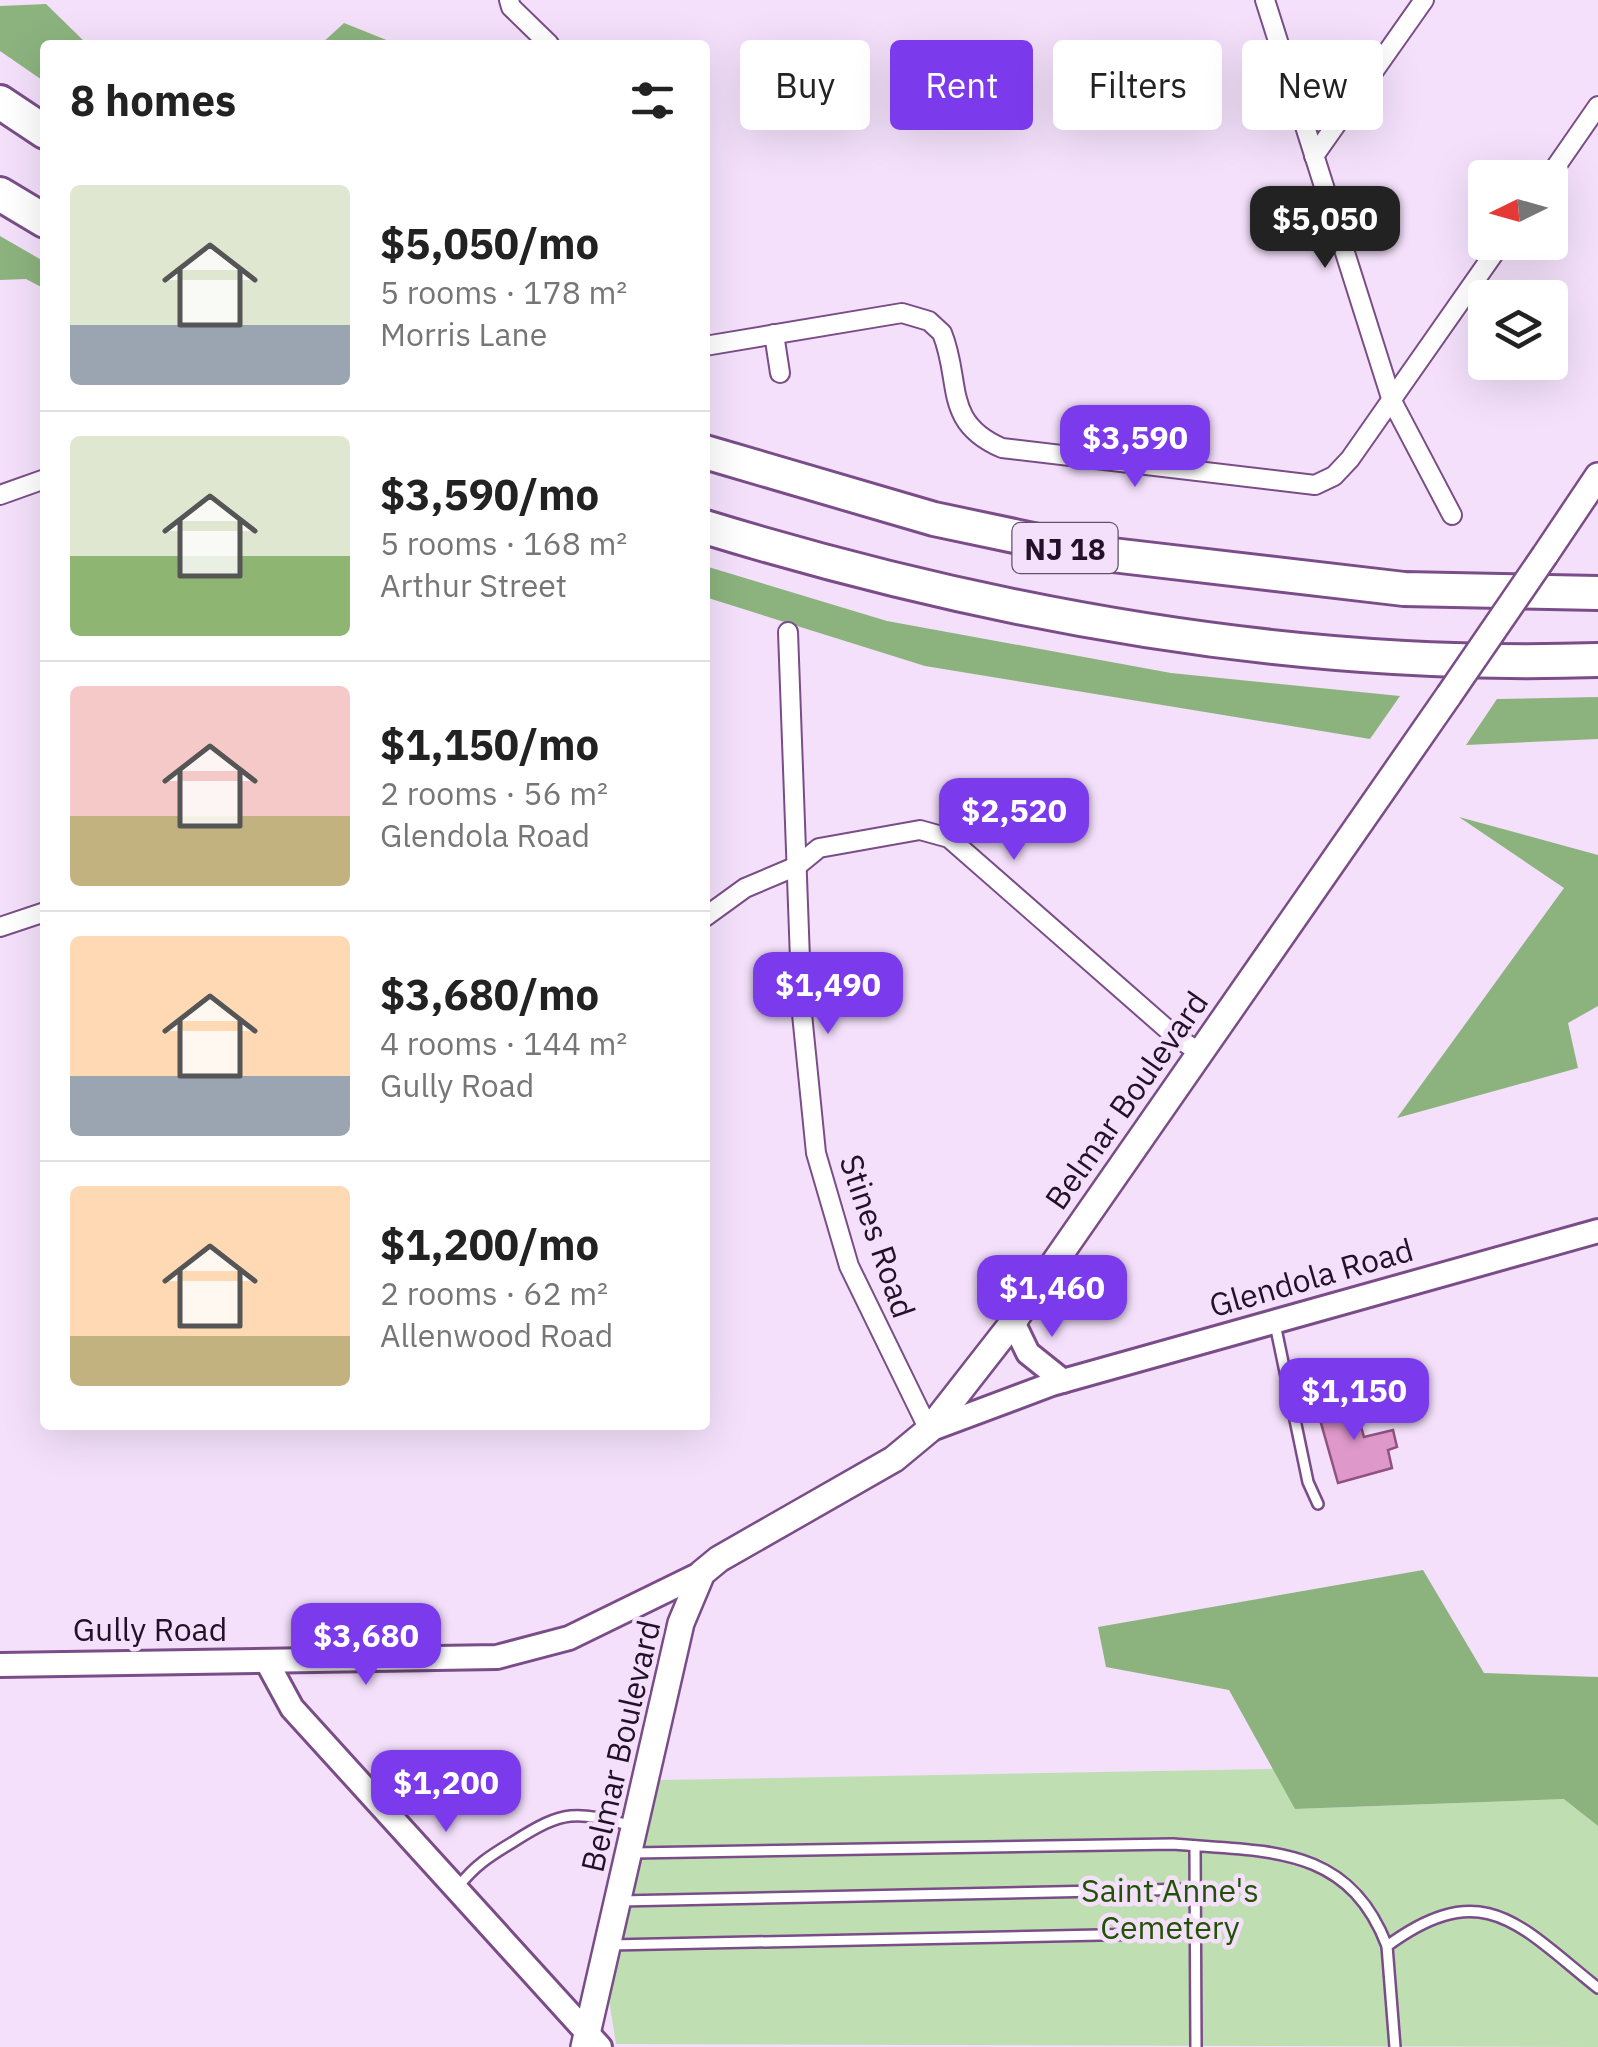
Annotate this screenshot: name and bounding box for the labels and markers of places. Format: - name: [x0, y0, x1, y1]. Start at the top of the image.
- pin: $5,050: [1244, 186, 1406, 271]
- pin: $3,590: [1054, 405, 1216, 490]
- pin: $2,520: [933, 778, 1095, 863]
- pin: $1,490: [747, 952, 909, 1037]
- pin: $1,460: [971, 1255, 1133, 1340]
- pin: $1,150: [1273, 1358, 1435, 1443]
- pin: $3,680: [285, 1603, 447, 1688]
- pin: $1,200: [365, 1750, 527, 1835]

